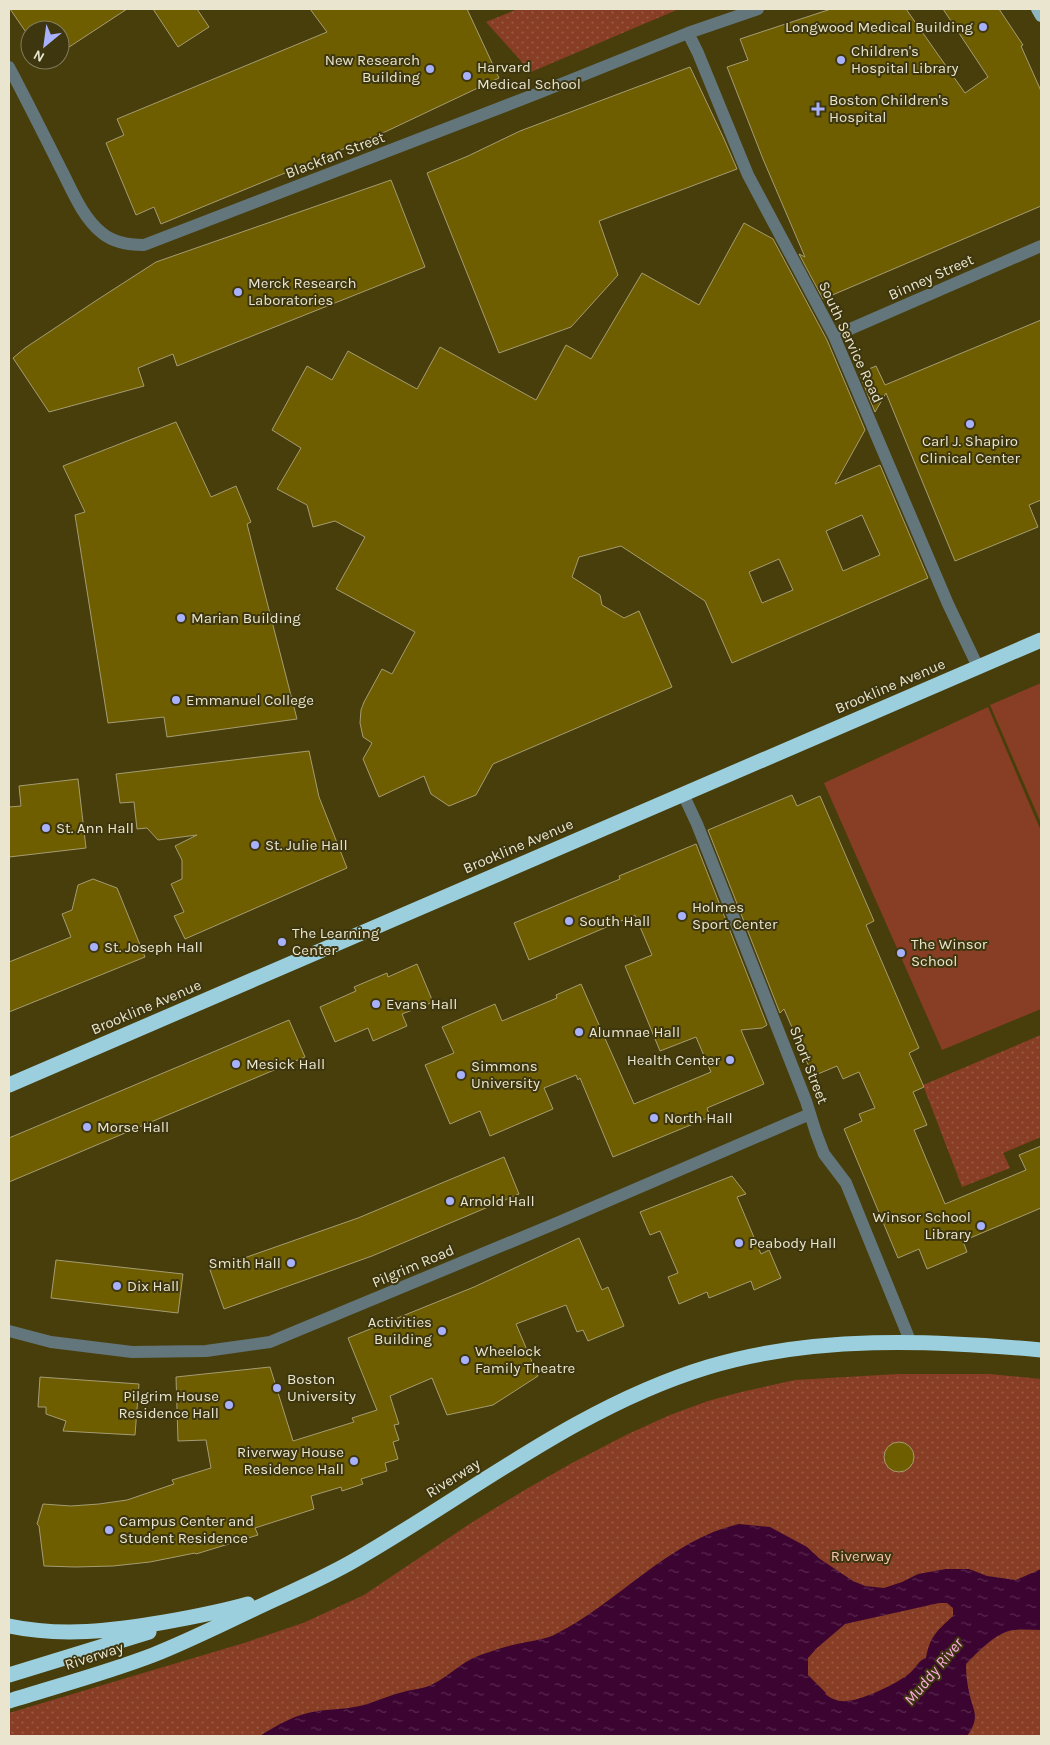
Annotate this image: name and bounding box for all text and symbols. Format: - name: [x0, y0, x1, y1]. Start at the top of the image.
- place label: Longwood Medical Building: [785, 18, 974, 36]
- north arrow: [20, 20, 70, 70]
- marker: Longwood Medical Building: [977, 21, 989, 33]
- place label: Children's Hospital Library: [851, 42, 958, 77]
- text: N: [30, 46, 47, 66]
- place label: New Research Building: [325, 51, 421, 86]
- marker: Children's Hospital Library: [835, 54, 847, 66]
- place label: Harvard Medical School: [477, 58, 581, 93]
- marker: New Research Building: [424, 63, 436, 75]
- marker: Harvard Medical School: [461, 70, 473, 82]
- place label: Boston Children's Hospital: [829, 91, 949, 126]
- marker: Boston Children's Hospital: [811, 102, 825, 116]
- street label: Blackfan Street: [283, 128, 388, 182]
- street label: Binney Street: [886, 250, 977, 304]
- place label: Merck Research Laboratories: [248, 274, 357, 309]
- street label: South Service Road: [815, 278, 887, 406]
- marker: Merck Research Laboratories: [232, 286, 244, 298]
- marker: Carl J. Shapiro Clinical Center: [964, 418, 976, 430]
- place label: Carl J. Shapiro Clinical Center: [920, 432, 1021, 467]
- place label: Marian Building: [191, 609, 301, 627]
- marker: Marian Building: [175, 612, 187, 624]
- street label: Brookline Avenue: [832, 655, 948, 717]
- place label: Emmanuel College: [186, 691, 314, 709]
- marker: Emmanuel College: [170, 694, 182, 706]
- street label: Brookline Avenue: [460, 815, 576, 877]
- place label: St. Ann Hall: [56, 819, 134, 837]
- marker: St. Ann Hall: [40, 822, 52, 834]
- place label: St. Julie Hall: [265, 836, 348, 854]
- marker: St. Julie Hall: [249, 839, 261, 851]
- place label: Holmes Sport Center: [692, 898, 778, 933]
- marker: Holmes Sport Center: [676, 910, 688, 922]
- place label: South Hall: [579, 912, 650, 930]
- marker: South Hall: [563, 915, 575, 927]
- place label: The Learning Center: [292, 924, 380, 959]
- place label: The Winsor School: [911, 935, 988, 970]
- marker: The Learning Center: [276, 936, 288, 948]
- place label: St. Joseph Hall: [104, 938, 203, 956]
- marker: St. Joseph Hall: [88, 941, 100, 953]
- marker: The Winsor School: [895, 947, 907, 959]
- street label: Brookline Avenue: [88, 976, 204, 1038]
- place label: Evans Hall: [386, 995, 457, 1013]
- marker: Evans Hall: [370, 998, 382, 1010]
- place label: Alumnae Hall: [589, 1023, 680, 1041]
- street label: Short Street: [786, 1023, 832, 1107]
- marker: Alumnae Hall: [573, 1026, 585, 1038]
- place label: Health Center: [627, 1051, 721, 1069]
- marker: Health Center: [724, 1054, 736, 1066]
- place label: Mesick Hall: [246, 1055, 325, 1073]
- place label: Simmons University: [471, 1057, 540, 1092]
- marker: Mesick Hall: [230, 1058, 242, 1070]
- marker: Simmons University: [455, 1069, 467, 1081]
- place label: North Hall: [664, 1109, 733, 1127]
- marker: North Hall: [648, 1112, 660, 1124]
- place label: Morse Hall: [97, 1118, 169, 1136]
- marker: Morse Hall: [81, 1121, 93, 1133]
- place label: Arnold Hall: [460, 1192, 535, 1210]
- marker: Arnold Hall: [444, 1195, 456, 1207]
- place label: Winsor School Library: [873, 1208, 971, 1243]
- marker: Winsor School Library: [975, 1220, 987, 1232]
- place label: Peabody Hall: [749, 1234, 836, 1252]
- marker: Peabody Hall: [733, 1237, 745, 1249]
- street label: Pilgrim Road: [369, 1241, 457, 1291]
- place label: Smith Hall: [208, 1254, 281, 1272]
- marker: Smith Hall: [285, 1257, 297, 1269]
- place label: Dix Hall: [127, 1277, 179, 1295]
- marker: Dix Hall: [111, 1280, 123, 1292]
- place label: Activities Building: [368, 1313, 433, 1348]
- marker: Activities Building: [436, 1325, 448, 1337]
- place label: Wheelock Family Theatre: [475, 1342, 575, 1377]
- marker: Wheelock Family Theatre: [459, 1354, 471, 1366]
- place label: Boston University: [287, 1370, 356, 1405]
- marker: Boston University: [271, 1382, 283, 1394]
- place label: Pilgrim House Residence Hall: [118, 1387, 219, 1422]
- marker: Pilgrim House Residence Hall: [223, 1399, 235, 1411]
- place label: Riverway House Residence Hall: [237, 1443, 344, 1478]
- street label: Riverway: [423, 1454, 483, 1502]
- marker: Riverway House Residence Hall: [348, 1455, 360, 1467]
- place label: Campus Center and Student Residence: [119, 1512, 254, 1547]
- marker: Campus Center and Student Residence: [103, 1524, 115, 1536]
- park label: Riverway: [831, 1547, 891, 1565]
- water label: Muddy River: [900, 1634, 967, 1709]
- street label: Riverway: [62, 1638, 126, 1674]

